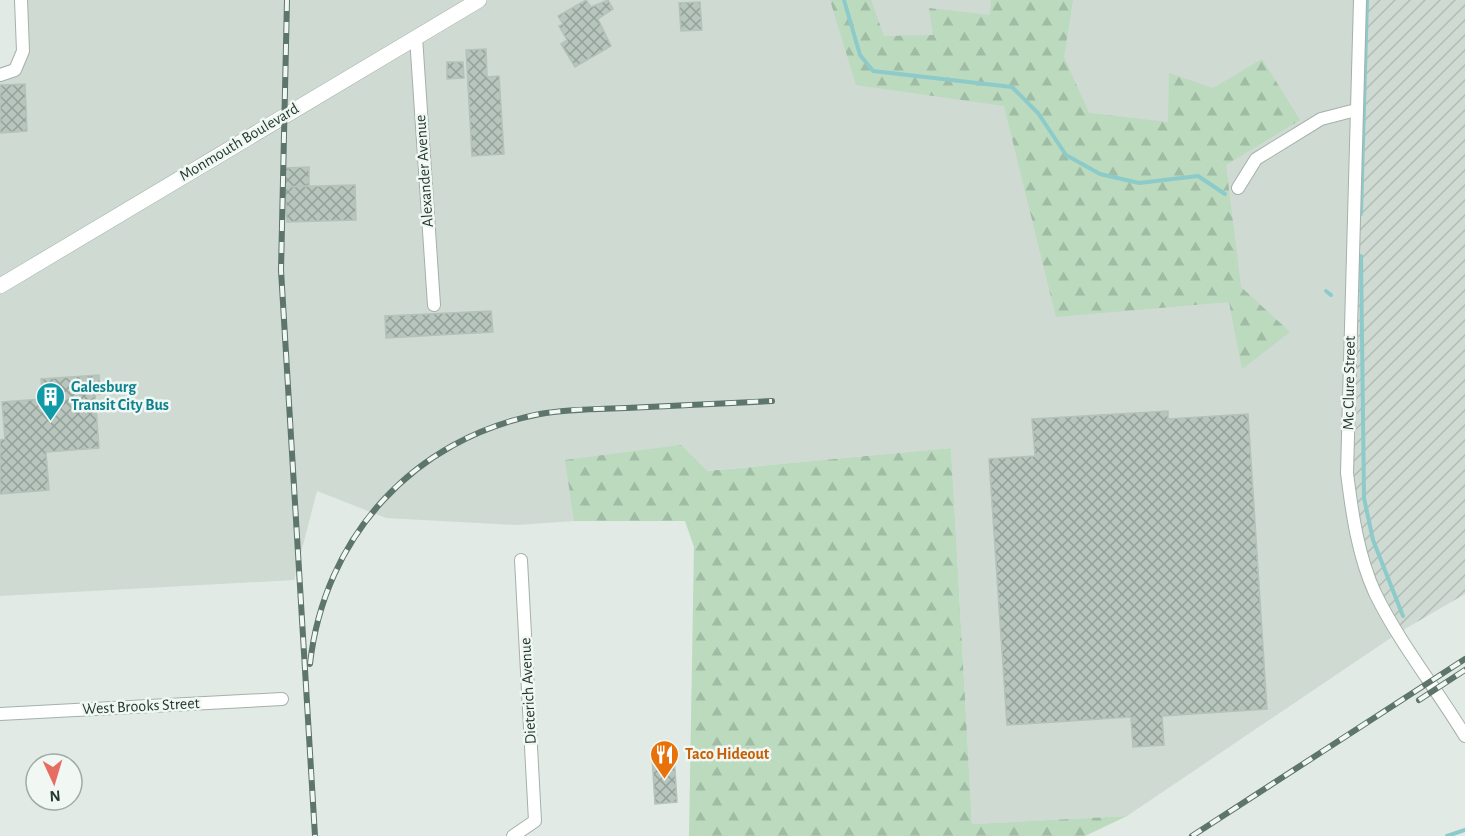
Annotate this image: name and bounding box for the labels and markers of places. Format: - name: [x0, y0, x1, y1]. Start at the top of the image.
- place label: Galesburg Transit City Bus: [71, 379, 169, 414]
- building icon: Galesburg Transit City Bus: [34, 380, 66, 422]
- restaurant icon: Taco Hideout: [648, 738, 680, 780]
- place label: Taco Hideout: [685, 746, 770, 762]

